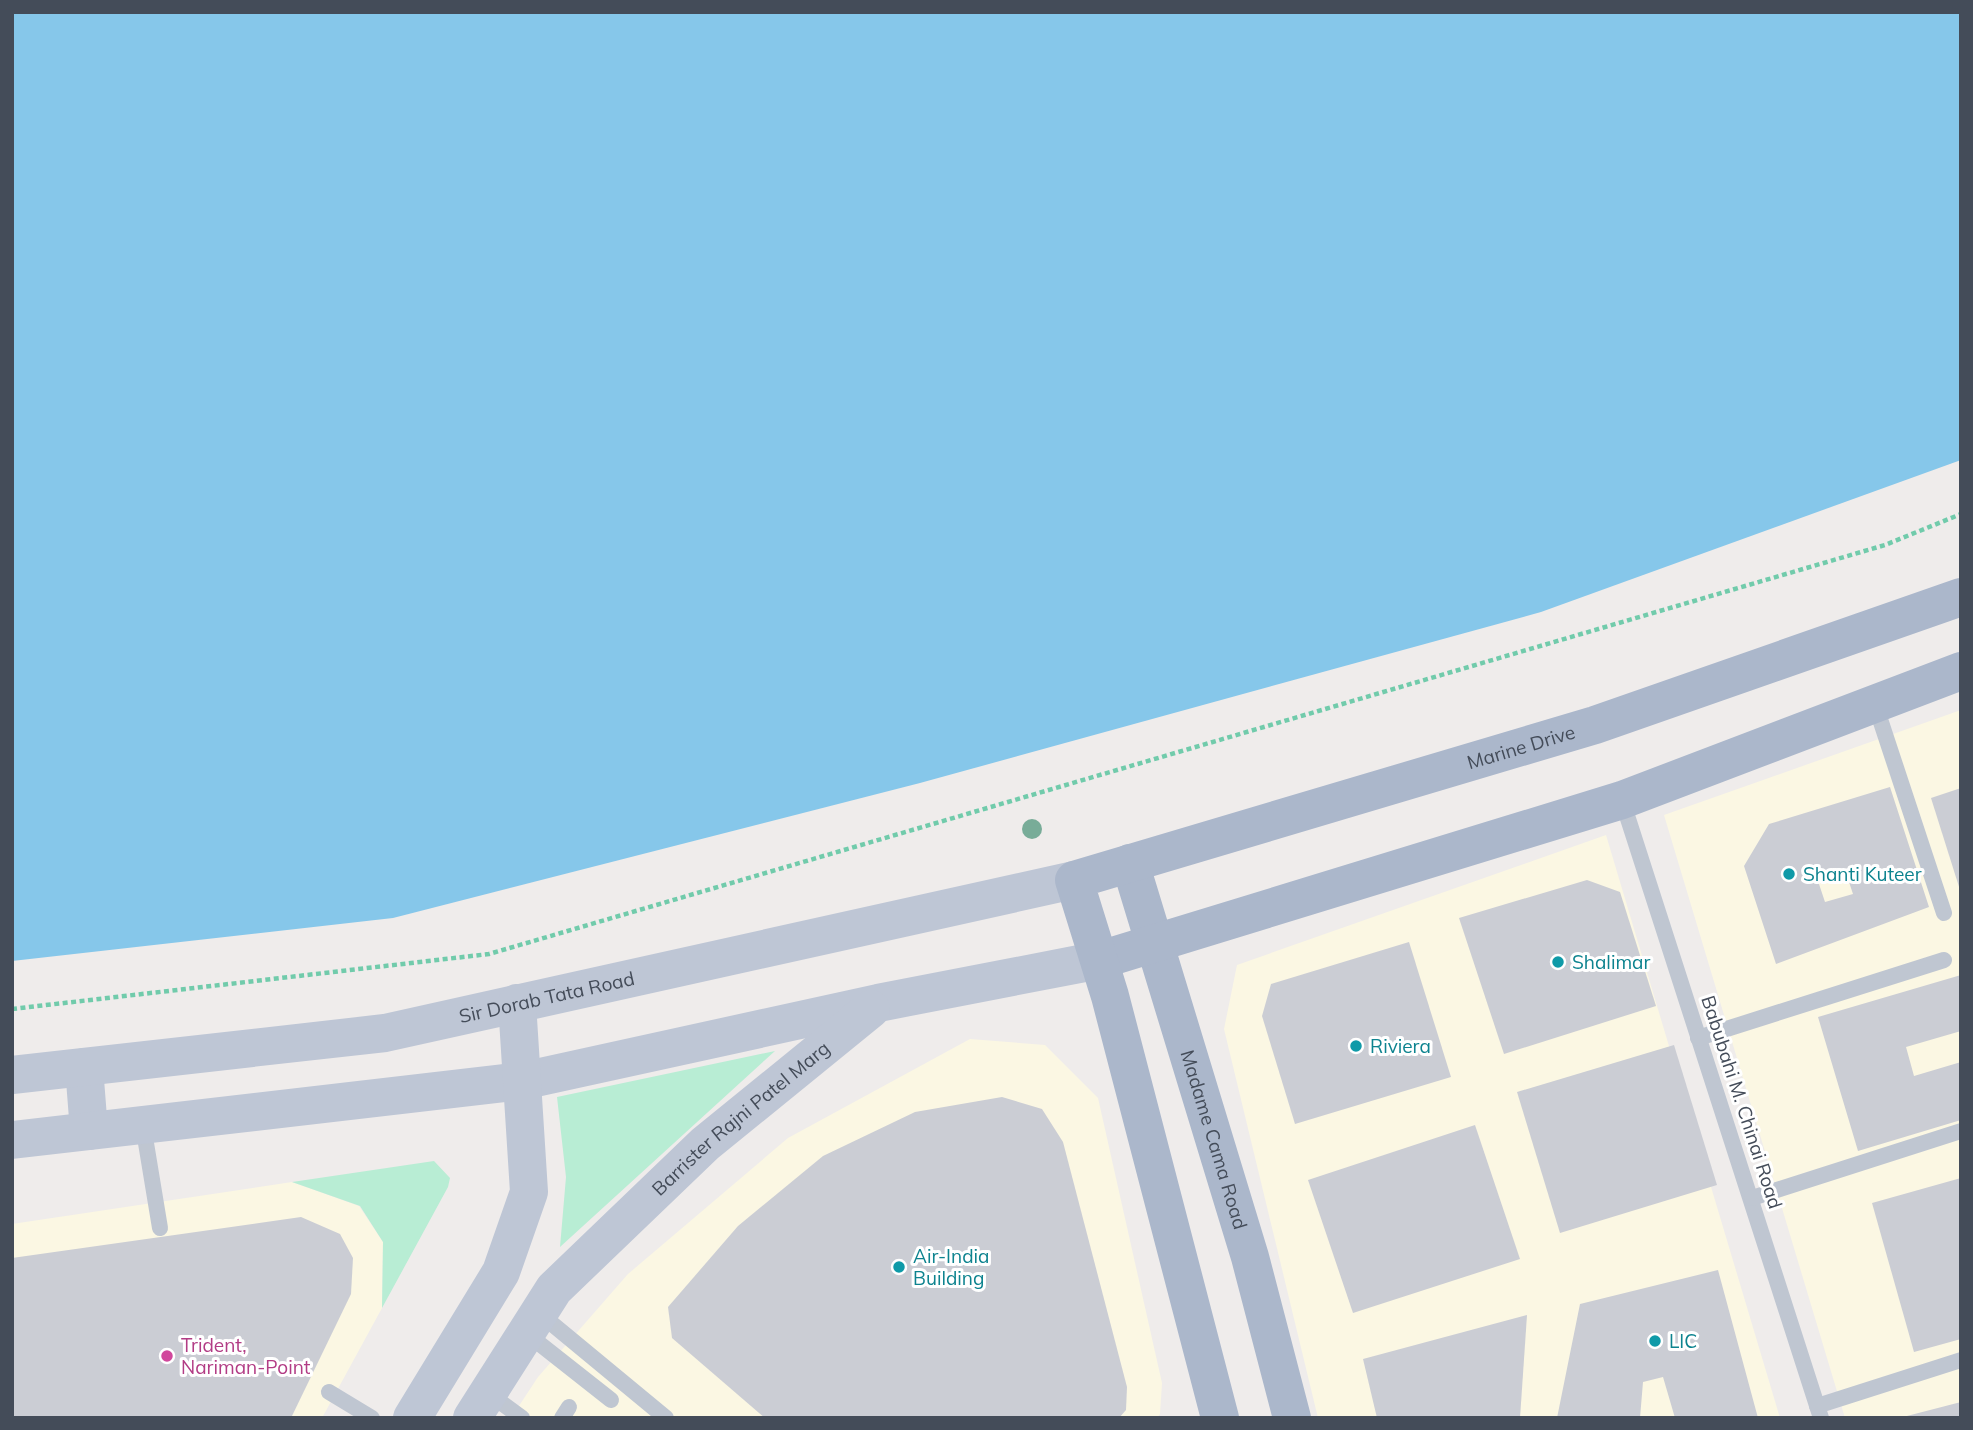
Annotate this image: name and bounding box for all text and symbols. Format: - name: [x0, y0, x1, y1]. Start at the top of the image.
- street label: Marine Drive: [1464, 720, 1578, 774]
- place label: Shanti Kuteer: [1803, 862, 1922, 886]
- marker: Shanti Kuteer: [1781, 866, 1797, 882]
- place label: Shalimar: [1572, 950, 1650, 974]
- marker: Shalimar: [1550, 954, 1566, 970]
- street label: Sir Dorab Tata Road: [457, 966, 637, 1028]
- street label: Babubahi M. Chinai Road: [1696, 992, 1788, 1212]
- place label: Riviera: [1370, 1034, 1431, 1058]
- street label: Barrister Rajni Patel Marg: [647, 1036, 834, 1201]
- marker: Riviera: [1348, 1038, 1364, 1054]
- street label: Madame Cama Road: [1176, 1047, 1253, 1232]
- place label: Air-India Building: [913, 1244, 989, 1290]
- marker: Air-India Building: [891, 1259, 907, 1275]
- place label: LIC: [1669, 1329, 1697, 1353]
- place label: Trident, Nariman-Point: [181, 1333, 311, 1379]
- marker: LIC: [1647, 1333, 1663, 1349]
- marker: Trident, Nariman-Point: [159, 1348, 175, 1364]

